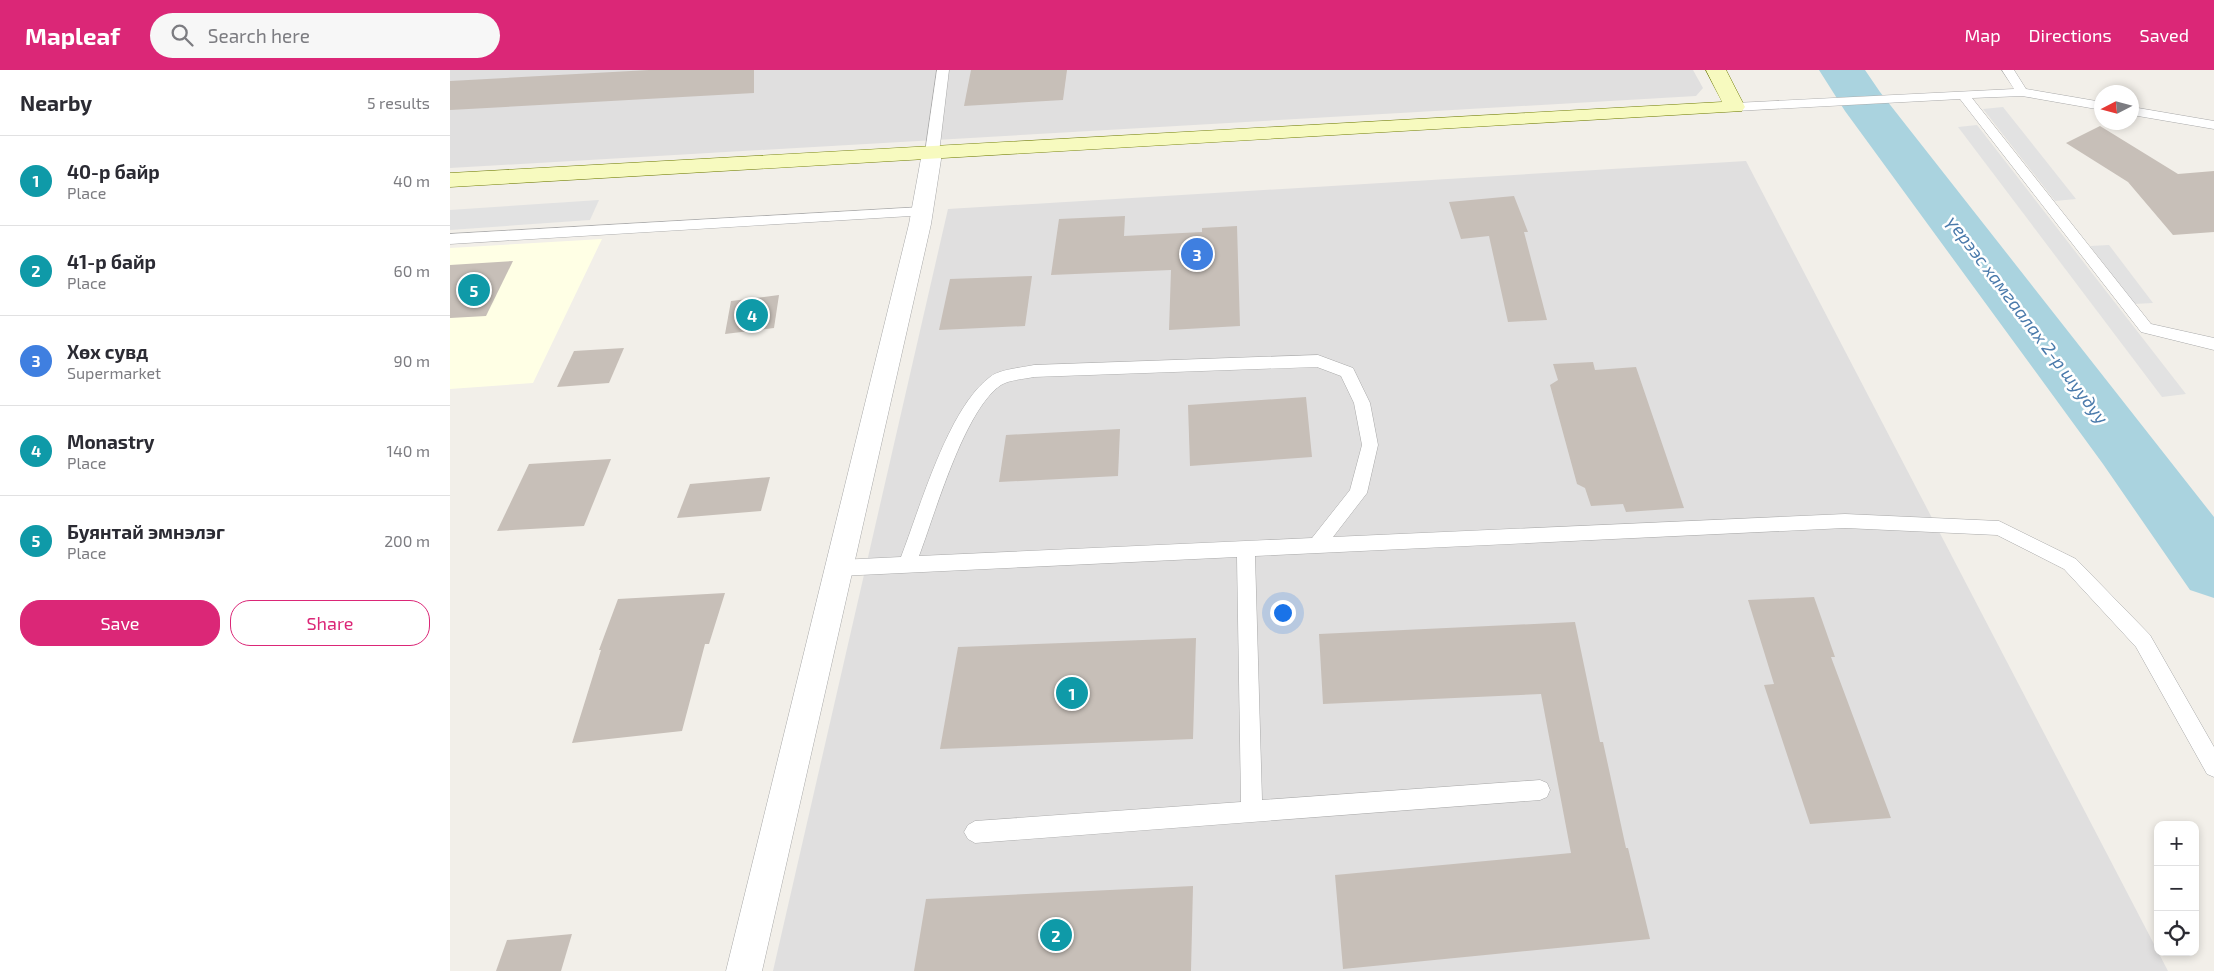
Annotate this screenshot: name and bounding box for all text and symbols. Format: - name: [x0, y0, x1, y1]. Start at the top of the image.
- search box: [150, 13, 500, 58]
- text: Mapleaf: [25, 21, 120, 50]
- icon: search: [168, 21, 196, 49]
- text: Search here: [208, 24, 310, 47]
- text: Map: [1964, 24, 2001, 46]
- text: Directions: [2029, 24, 2112, 46]
- text: Saved: [2140, 24, 2189, 46]
- north arrow: [2094, 85, 2139, 130]
- text: Nearby: [20, 90, 92, 115]
- text: 5 results: [367, 93, 430, 112]
- text: 40-р байр: [67, 160, 160, 183]
- text: 1: [33, 171, 39, 190]
- text: 40 m: [393, 171, 430, 190]
- text: Place: [67, 183, 106, 202]
- water label: үерээс хамгаалах 2-р шуудуу: [1942, 211, 2114, 428]
- pin: 3: [1181, 235, 1213, 273]
- text: 41-р байр: [67, 250, 156, 273]
- text: 2: [31, 261, 41, 280]
- text: 60 m: [394, 261, 430, 280]
- pin: 5: [458, 271, 490, 309]
- text: Place: [67, 273, 106, 292]
- pin: 4: [736, 296, 768, 334]
- text: Хөх сувд: [67, 340, 148, 363]
- text: 3: [31, 351, 41, 370]
- text: 90 m: [394, 351, 430, 370]
- text: Supermarket: [67, 363, 161, 382]
- text: Monastry: [67, 430, 155, 453]
- text: 4: [31, 441, 41, 460]
- text: 140 m: [387, 441, 430, 460]
- text: Place: [67, 453, 106, 472]
- text: Буянтай эмнэлэг: [67, 520, 225, 543]
- text: 5: [32, 531, 40, 550]
- text: 200 m: [384, 531, 430, 550]
- text: Place: [67, 543, 106, 562]
- button: Save: [20, 600, 220, 646]
- button: Share: [230, 600, 430, 646]
- your location: [1270, 600, 1296, 626]
- pin: 1: [1056, 674, 1088, 712]
- map controls: [2154, 821, 2199, 956]
- button: +: [2154, 821, 2199, 866]
- button: −: [2154, 866, 2199, 911]
- button: locate: [2154, 911, 2199, 956]
- pin: 2: [1040, 916, 1072, 954]

